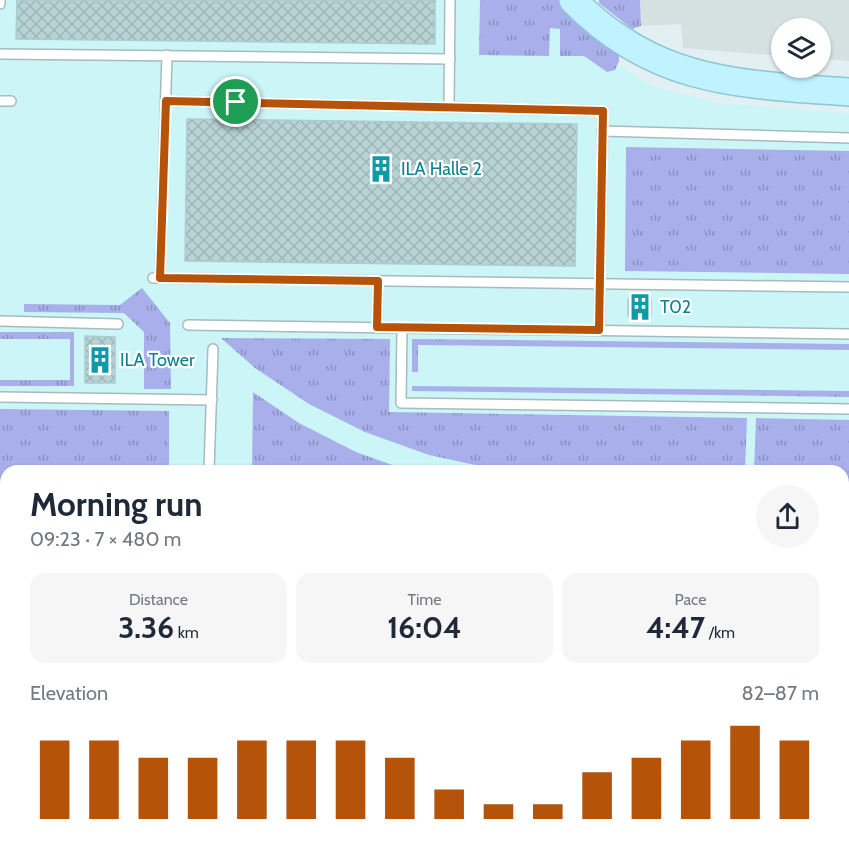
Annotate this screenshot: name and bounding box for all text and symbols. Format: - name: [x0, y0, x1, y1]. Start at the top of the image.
- map controls: [771, 18, 831, 78]
- button: layers: [771, 18, 831, 78]
- pin: [210, 76, 261, 127]
- icon: arrive: [219, 85, 252, 118]
- building icon: ILA Halle 2: [366, 154, 396, 184]
- place label: ILA Halle 2: [401, 158, 482, 180]
- building icon: T02: [625, 292, 655, 322]
- place label: T02: [660, 296, 691, 318]
- building icon: ILA Tower: [85, 345, 115, 375]
- place label: ILA Tower: [120, 349, 195, 371]
- text: Morning run: [30, 484, 202, 524]
- button: share: [756, 485, 819, 548]
- text: 09:23 · 7 × 480 m: [30, 527, 181, 551]
- text: Distance: [129, 590, 188, 609]
- text: Time: [408, 590, 442, 609]
- text: Pace: [675, 590, 706, 609]
- text: 3.36: [118, 609, 174, 646]
- text: 16:04: [387, 609, 462, 646]
- text: 4:47: [646, 609, 705, 646]
- text: km: [174, 623, 199, 642]
- text: /km: [705, 623, 735, 642]
- text: Elevation: [30, 681, 108, 705]
- text: 82–87 m: [742, 681, 819, 705]

